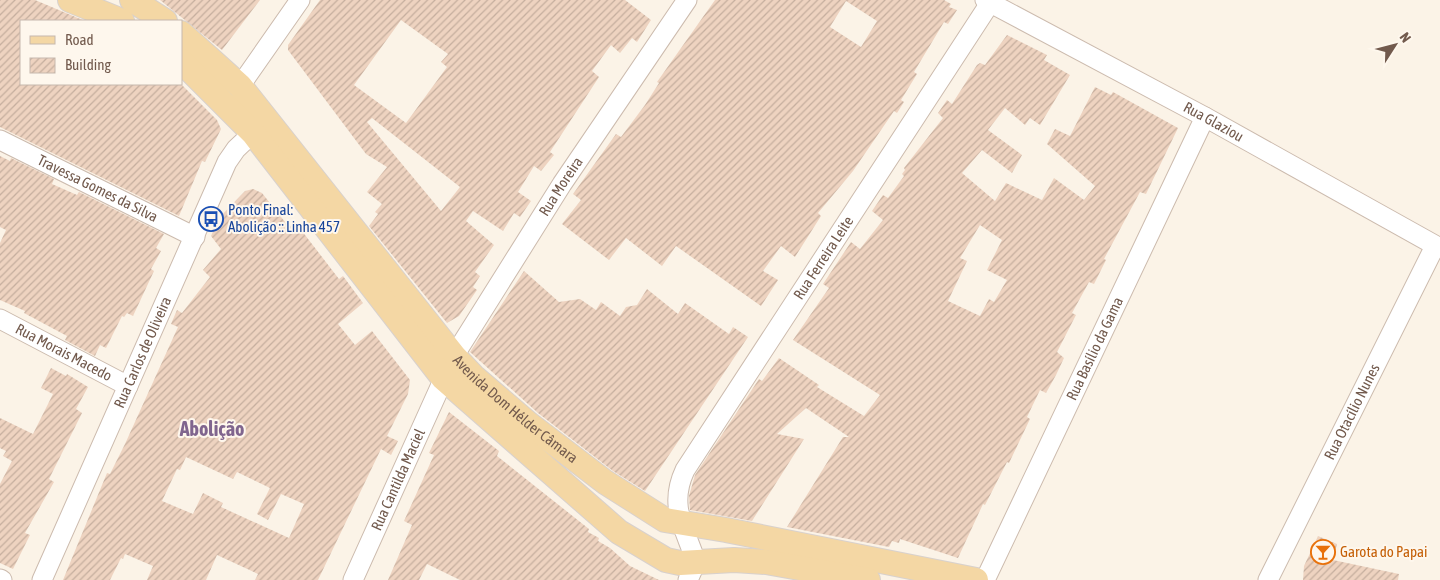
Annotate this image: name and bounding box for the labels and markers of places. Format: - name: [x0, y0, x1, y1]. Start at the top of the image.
- place label: Ponto Final: Abolição :: Linha 457: [228, 201, 340, 235]
- bus stop icon: Ponto Final: Abolição :: Linha 457: [198, 206, 224, 232]
- bar icon: Garota do Papai: [1310, 539, 1336, 565]
- place label: Garota do Papai: [1340, 543, 1428, 560]

